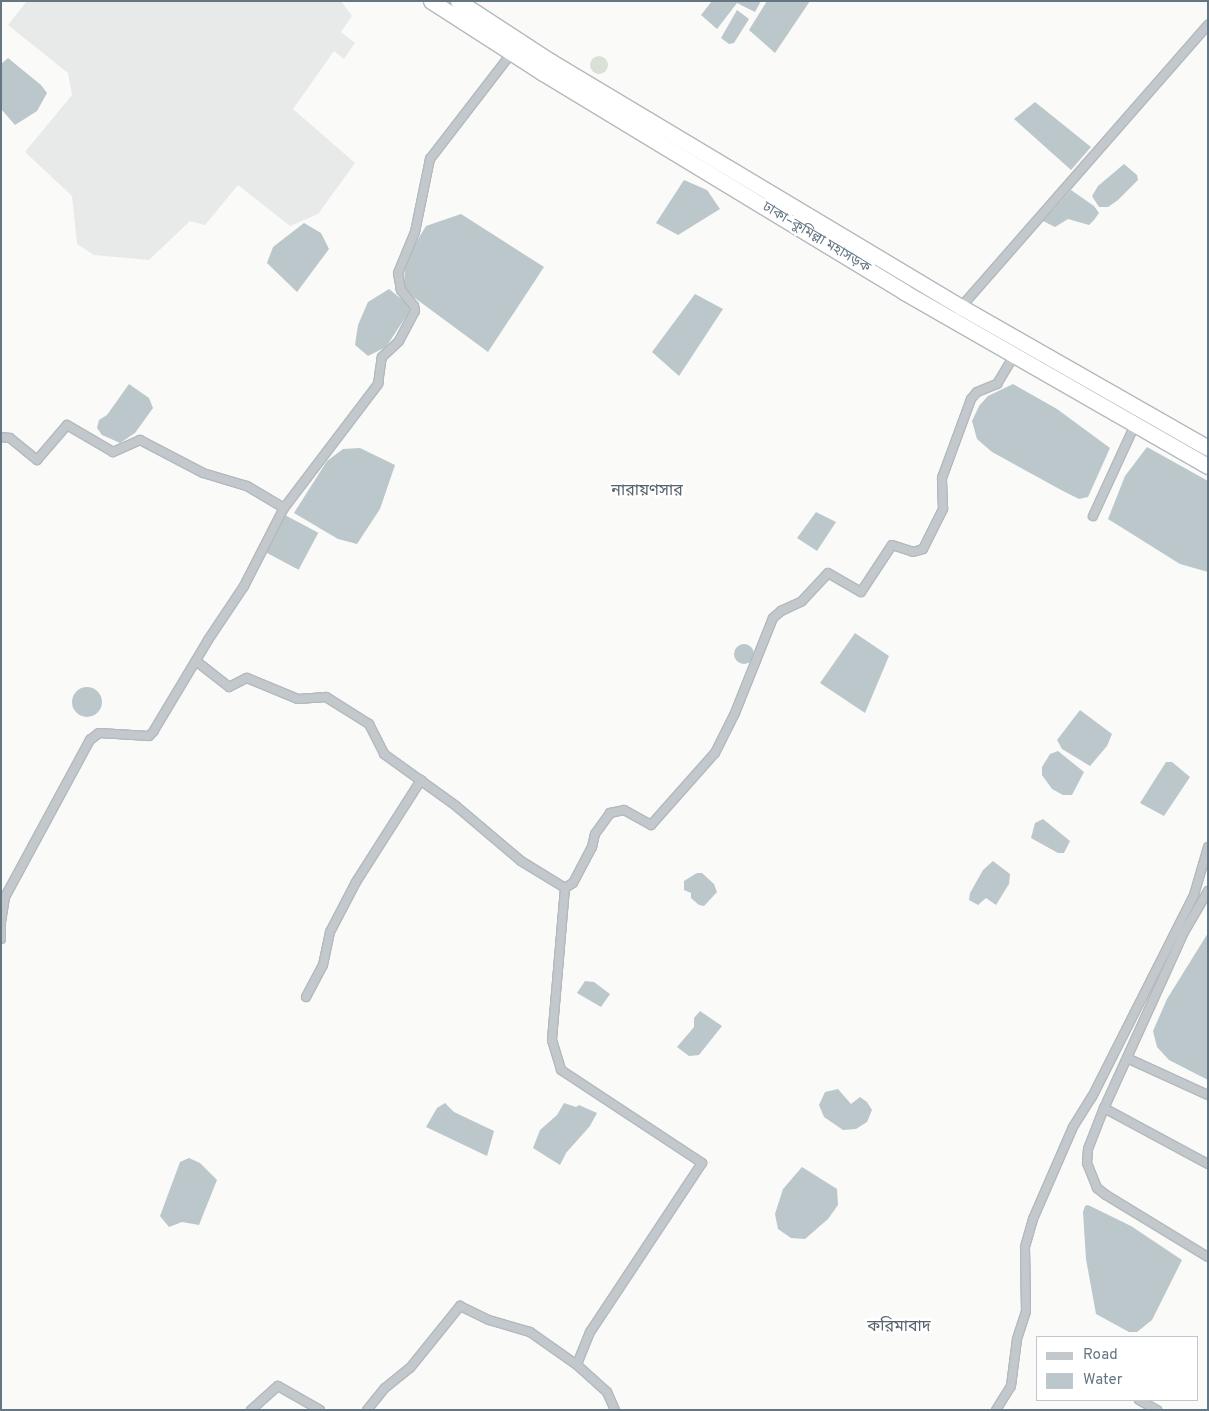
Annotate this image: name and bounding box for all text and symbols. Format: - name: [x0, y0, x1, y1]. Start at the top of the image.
- street label: ঢাকা–কুমিল্লা মহাসড়ক: [759, 199, 873, 277]
- district label: নারায়ণসার: [611, 481, 683, 501]
- district label: করিমাবাদ: [867, 1317, 931, 1337]
- legend: [1036, 1336, 1199, 1401]
- text: Road: [1083, 1346, 1118, 1365]
- text: Water: [1083, 1371, 1122, 1390]

